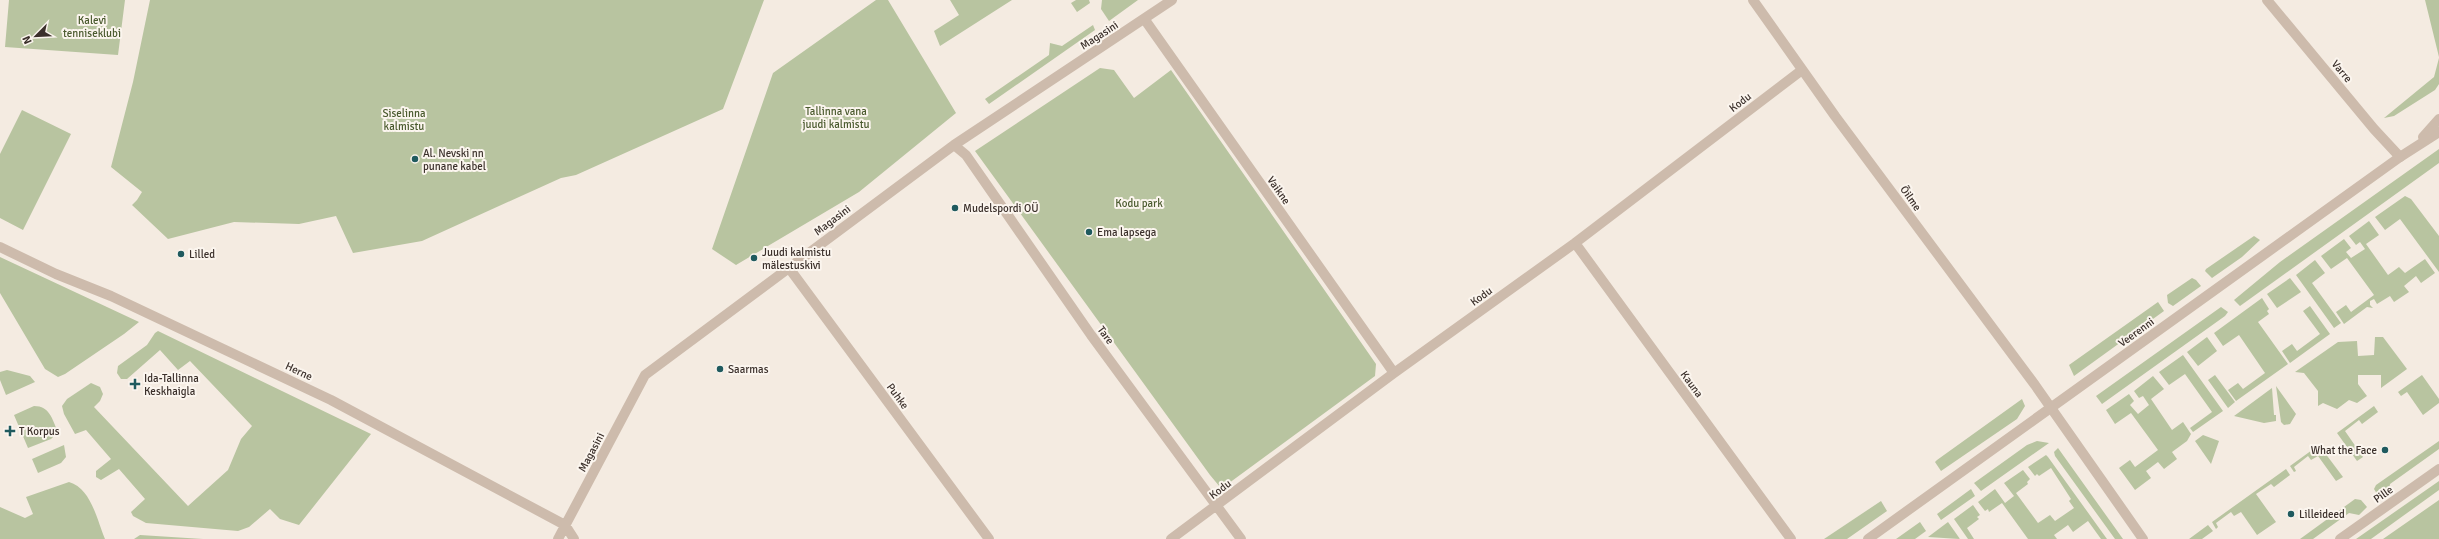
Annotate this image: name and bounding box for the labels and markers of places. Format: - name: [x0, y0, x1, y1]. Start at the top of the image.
- place label: Al. Nevski nn punane kabel: [423, 147, 486, 173]
- marker: Al. Nevski nn punane kabel: [410, 154, 420, 164]
- place label: Mudelspordi OÜ: [963, 201, 1039, 215]
- marker: Mudelspordi OÜ: [950, 203, 960, 213]
- place label: Ema lapsega: [1097, 226, 1157, 239]
- marker: Ema lapsega: [1084, 227, 1094, 237]
- place label: Juudi kalmistu mälestuskivi: [762, 246, 831, 272]
- place label: Lilled: [189, 248, 215, 261]
- marker: Lilled: [176, 249, 186, 259]
- marker: Juudi kalmistu mälestuskivi: [749, 253, 759, 263]
- place label: Saarmas: [728, 363, 769, 376]
- marker: Saarmas: [715, 364, 725, 374]
- place label: Ida-Tallinna Keskhaigla: [144, 372, 199, 398]
- marker: Ida-Tallinna Keskhaigla: [129, 378, 141, 390]
- marker: T Korpus: [4, 425, 16, 437]
- place label: T Korpus: [19, 425, 60, 438]
- place label: What the Face: [2311, 444, 2377, 457]
- marker: What the Face: [2380, 445, 2390, 455]
- place label: Lilleideed: [2299, 508, 2345, 521]
- marker: Lilleideed: [2286, 509, 2296, 519]

